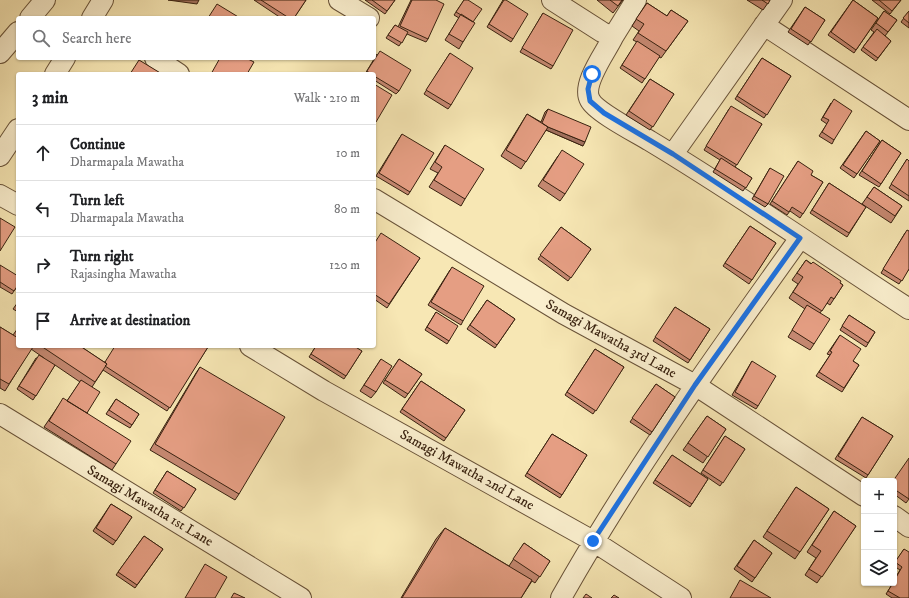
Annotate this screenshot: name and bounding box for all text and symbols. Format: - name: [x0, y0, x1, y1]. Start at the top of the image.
- search box: [16, 16, 376, 60]
- icon: search: [30, 27, 52, 49]
- text: Search here: [62, 29, 131, 48]
- route start: [583, 65, 601, 83]
- text: 3 min: [32, 87, 68, 109]
- text: Walk · 210 m: [294, 90, 360, 106]
- text: Continue: [70, 135, 125, 154]
- icon: ahead: [32, 142, 54, 164]
- text: 10 m: [336, 145, 360, 161]
- text: Dharmapala Mawatha: [70, 154, 184, 170]
- text: Turn left: [70, 191, 124, 210]
- icon: left: [32, 198, 54, 220]
- text: 80 m: [334, 201, 360, 217]
- text: Dharmapala Mawatha: [70, 210, 184, 226]
- text: Turn right: [70, 247, 133, 266]
- icon: right: [32, 254, 54, 276]
- text: 120 m: [329, 257, 360, 273]
- text: Rajasingha Mawatha: [70, 266, 176, 282]
- street label: Samagi Mawatha 3rd Lane: [542, 295, 680, 383]
- icon: arrive: [32, 310, 54, 332]
- text: Arrive at destination: [70, 311, 190, 330]
- street label: Samagi Mawatha 2nd Lane: [397, 426, 537, 515]
- street label: Samagi Mawatha 1st Lane: [84, 461, 216, 551]
- map controls: [861, 478, 897, 586]
- button: +: [861, 478, 897, 514]
- button: −: [861, 514, 897, 550]
- route end: [584, 532, 602, 550]
- button: layers: [861, 550, 897, 586]

